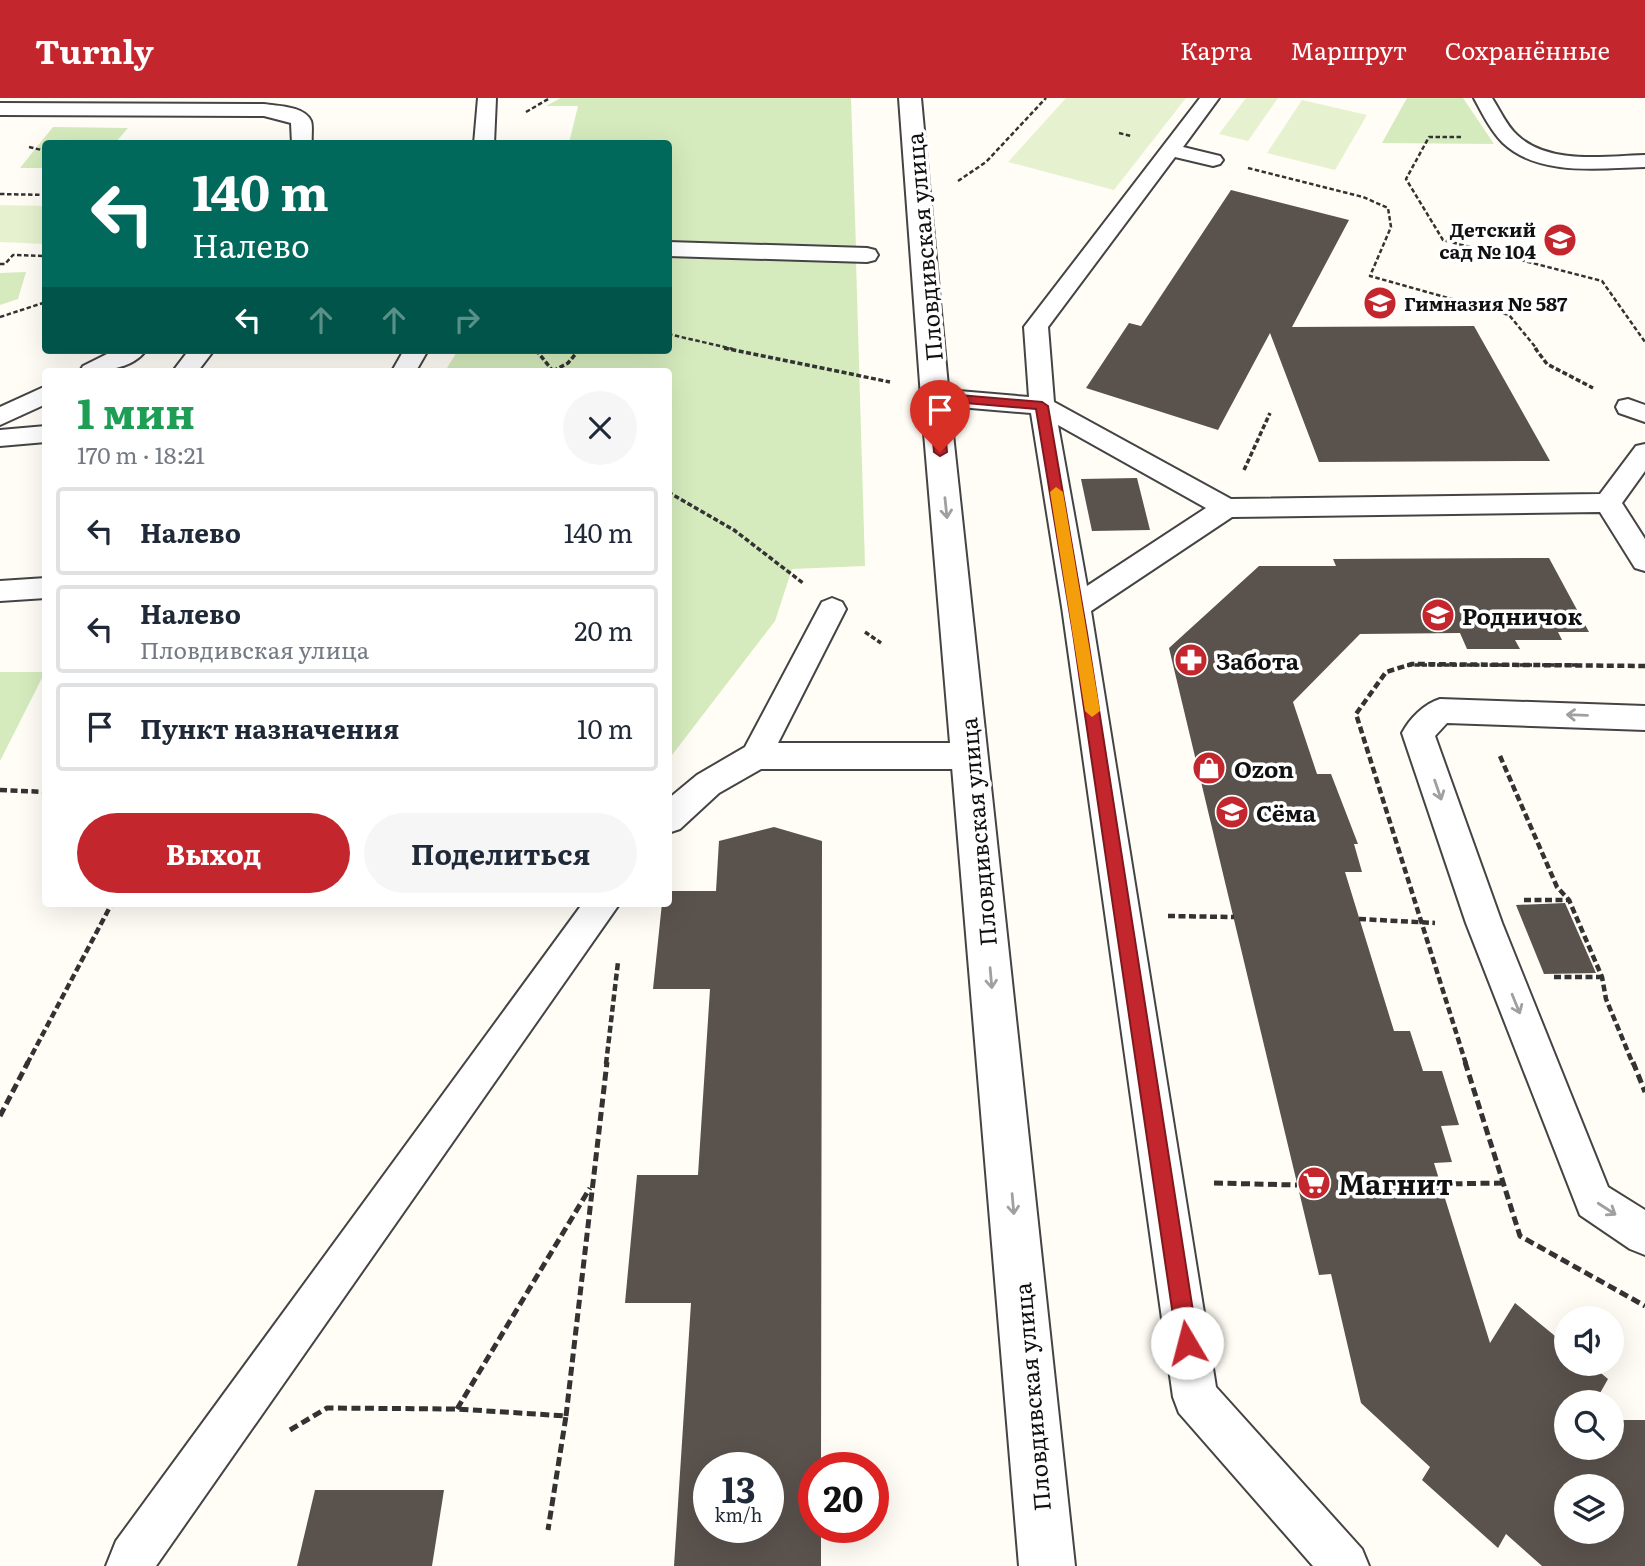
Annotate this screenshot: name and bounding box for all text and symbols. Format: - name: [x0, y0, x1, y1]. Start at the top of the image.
- text: Turnly: [35, 25, 154, 74]
- text: Карта: [1180, 32, 1252, 67]
- text: Маршрут: [1290, 32, 1407, 67]
- text: Сохранённые: [1445, 32, 1610, 67]
- street label: Пловдивская улица: [896, 131, 950, 363]
- text: 140 m: [192, 153, 329, 226]
- icon: left: [77, 168, 168, 259]
- place label: Детский сад № 104: [1439, 215, 1537, 265]
- text: Налево: [192, 220, 310, 268]
- school or university icon: Детский сад № 104: [1541, 221, 1579, 259]
- school or university icon: Гимназия № 587: [1361, 284, 1399, 322]
- place label: Гимназия № 587: [1404, 289, 1568, 317]
- icon: left: [229, 301, 267, 339]
- icon: ahead: [302, 301, 340, 339]
- icon: ahead: [375, 301, 413, 339]
- icon: right: [448, 301, 486, 339]
- text: 1 мин: [77, 380, 195, 442]
- pin: [910, 380, 970, 452]
- button: close: [563, 391, 637, 465]
- icon: arrive: [921, 391, 959, 429]
- text: 170 m · 18:21: [77, 437, 205, 471]
- one-way arrow: [940, 496, 953, 518]
- icon: left: [81, 512, 119, 550]
- text: Налево: [140, 512, 241, 551]
- text: 140 m: [564, 512, 633, 551]
- text: Налево: [140, 593, 241, 632]
- school or university icon: Родничок: [1419, 596, 1457, 634]
- place label: Родничок: [1462, 598, 1582, 632]
- icon: left: [81, 610, 119, 648]
- text: 20 m: [574, 610, 633, 649]
- text: Пловдивская улица: [140, 632, 369, 666]
- pharmacy icon: Забота: [1172, 641, 1210, 679]
- place label: Забота: [1216, 643, 1300, 677]
- icon: arrive: [81, 708, 119, 746]
- text: Пункт назначения: [140, 708, 399, 747]
- text: 10 m: [577, 708, 633, 747]
- one-way arrow: [1566, 708, 1589, 721]
- street label: Пловдивская улица: [950, 716, 1004, 948]
- shop icon: Ozon: [1190, 749, 1228, 787]
- place label: Ozon: [1234, 751, 1294, 785]
- one-way arrow: [1433, 778, 1445, 800]
- school or university icon: Сёма: [1213, 793, 1251, 831]
- place label: Сёма: [1256, 795, 1317, 829]
- button: Выход: [77, 813, 350, 893]
- button: Поделиться: [364, 813, 637, 893]
- one-way arrow: [985, 966, 998, 989]
- one-way arrow: [1510, 992, 1523, 1014]
- place label: Магнит: [1338, 1162, 1453, 1204]
- supermarket icon: Магнит: [1295, 1164, 1333, 1202]
- one-way arrow: [1007, 1193, 1020, 1215]
- one-way arrow: [1597, 1202, 1616, 1216]
- street label: Пловдивская улица: [1004, 1281, 1058, 1513]
- position arrow: [1150, 1306, 1224, 1380]
- map controls: [1554, 1306, 1624, 1544]
- button: sound: [1554, 1306, 1624, 1376]
- button: search: [1554, 1390, 1624, 1460]
- speed limit sign: 20: [798, 1452, 889, 1543]
- text: 13: [721, 1462, 756, 1514]
- button: layers: [1554, 1474, 1624, 1544]
- text: km/h: [715, 1501, 762, 1528]

